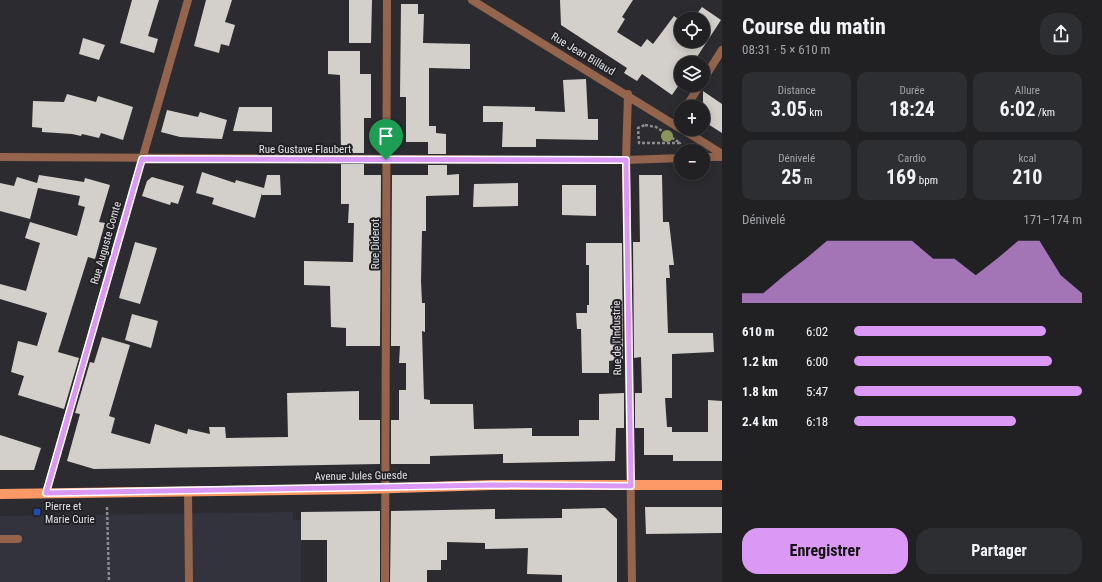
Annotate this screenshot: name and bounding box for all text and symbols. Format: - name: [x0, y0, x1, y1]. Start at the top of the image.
- map controls: [674, 12, 710, 180]
- button: locate: [674, 12, 710, 48]
- button: share: [1040, 13, 1082, 55]
- text: Course du matin: [742, 14, 886, 39]
- street label: Rue Jean Billaud: [549, 30, 617, 78]
- text: 08:31 · 5 × 610 m: [742, 42, 830, 57]
- button: layers: [674, 56, 710, 92]
- text: Distance: [778, 84, 816, 97]
- text: Durée: [899, 84, 925, 97]
- text: Allure: [1015, 84, 1040, 97]
- text: 3.05: [771, 97, 807, 121]
- text: 18:24: [889, 97, 935, 121]
- text: 6:02: [1000, 97, 1035, 121]
- button: +: [674, 100, 710, 136]
- text: km: [807, 106, 823, 119]
- text: /km: [1035, 106, 1055, 119]
- pin: [369, 119, 403, 160]
- icon: arrive: [375, 125, 397, 147]
- street label: Rue Gustave Flaubert: [259, 143, 351, 156]
- button: −: [674, 144, 710, 180]
- text: Dénivelé: [778, 152, 815, 165]
- text: Cardio: [898, 152, 926, 165]
- text: kcal: [1018, 152, 1036, 165]
- text: 25: [781, 165, 801, 189]
- text: 169: [886, 165, 916, 189]
- text: 210: [1012, 165, 1042, 189]
- text: m: [801, 174, 812, 187]
- text: bpm: [916, 174, 938, 187]
- street label: Rue Auguste Comte: [88, 200, 124, 286]
- text: Dénivelé: [742, 212, 785, 227]
- text: 171–174 m: [1023, 212, 1082, 227]
- street label: Rue Diderot: [369, 219, 382, 269]
- street label: Rue de l'Industrie: [610, 301, 624, 375]
- text: 610 m: [742, 324, 774, 339]
- text: 6:02: [806, 324, 828, 339]
- text: 1.2 km: [742, 354, 778, 369]
- text: 6:00: [806, 354, 828, 369]
- text: 1.8 km: [742, 384, 778, 399]
- text: 5:47: [806, 384, 828, 399]
- text: 2.4 km: [742, 414, 778, 429]
- text: 6:18: [806, 414, 828, 429]
- street label: Avenue Jules Guesde: [315, 469, 407, 483]
- place label: Pierre et Marie Curie: [45, 500, 95, 526]
- marker: Pierre et Marie Curie: [32, 507, 42, 517]
- button: Enregistrer: [742, 528, 908, 574]
- button: Partager: [916, 528, 1082, 574]

